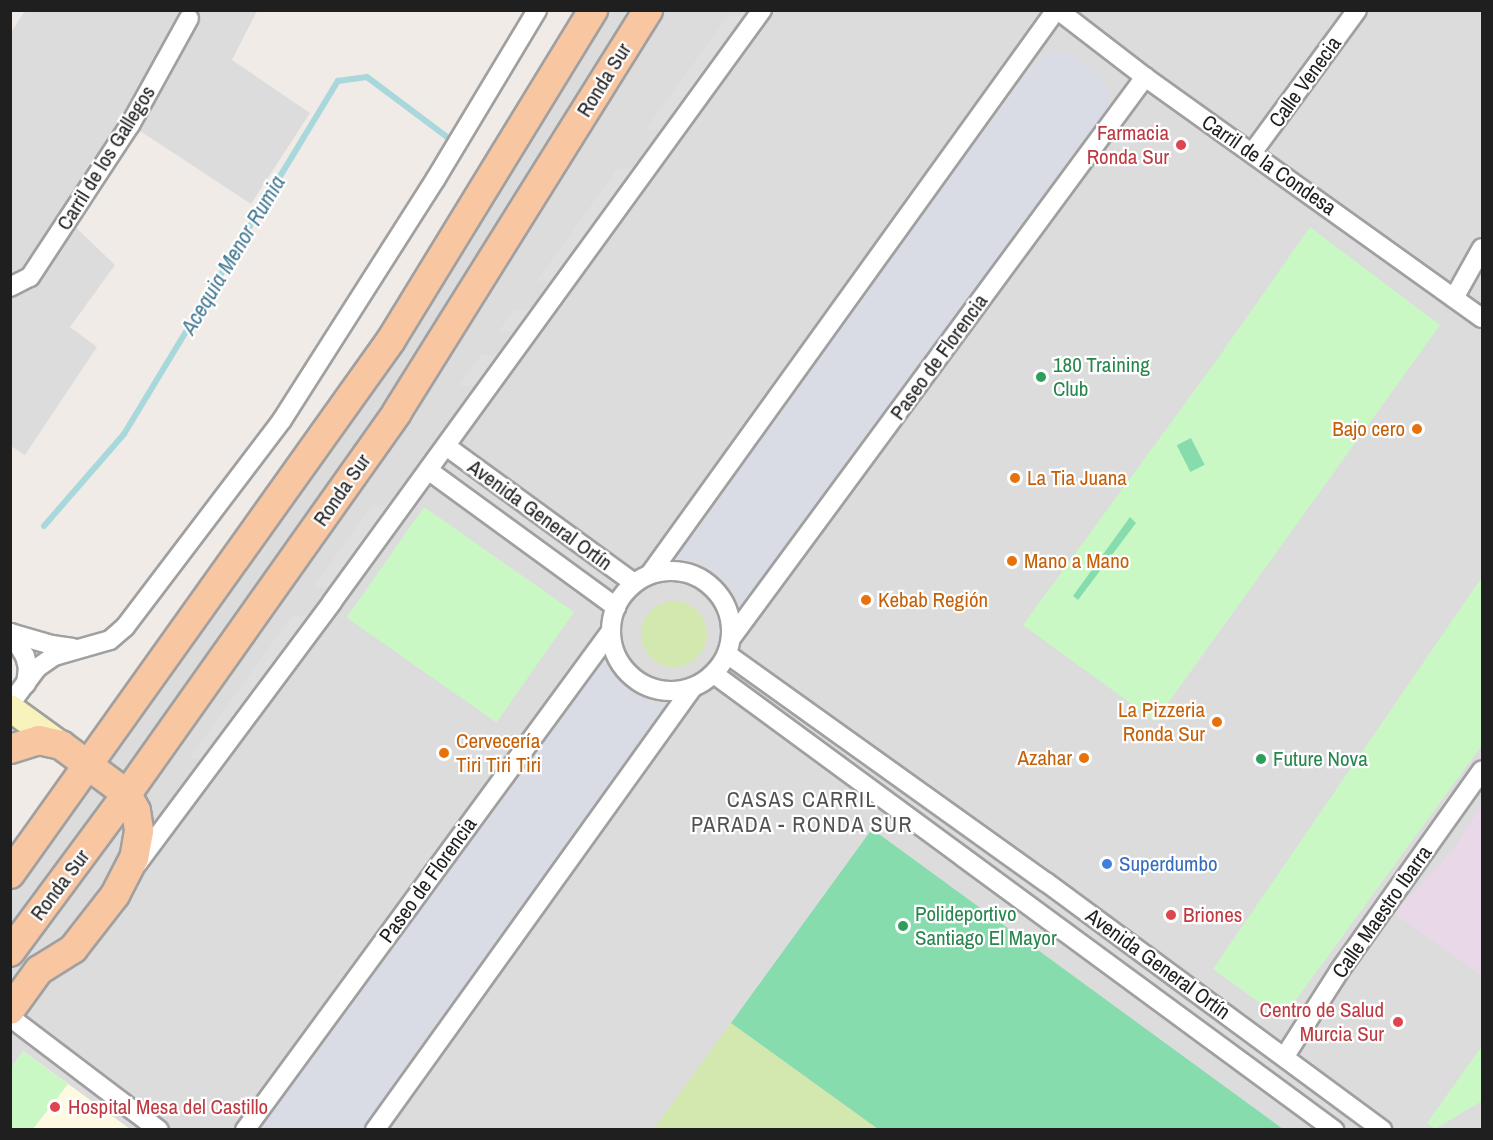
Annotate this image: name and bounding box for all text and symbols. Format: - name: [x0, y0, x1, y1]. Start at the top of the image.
- street label: Calle Venecia: [1264, 32, 1346, 132]
- street label: Ronda Sur: [572, 38, 636, 122]
- street label: Carril de los Gallegos: [51, 81, 161, 235]
- street label: Carril de la Condesa: [1197, 109, 1341, 221]
- place label: Farmacia Ronda Sur: [1087, 120, 1169, 170]
- marker: Farmacia Ronda Sur: [1174, 138, 1188, 152]
- water label: Acequia Menor Rumia: [175, 171, 291, 339]
- street label: Paseo de Florencia: [885, 289, 993, 425]
- place label: 180 Training Club: [1053, 352, 1150, 402]
- marker: 180 Training Club: [1034, 370, 1048, 384]
- place label: Bajo cero: [1332, 416, 1405, 442]
- marker: Bajo cero: [1410, 422, 1424, 436]
- street label: Ronda Sur: [308, 449, 376, 531]
- street label: Avenida General Ortín: [463, 454, 617, 576]
- place label: La Tia Juana: [1027, 465, 1127, 491]
- marker: La Tia Juana: [1008, 471, 1022, 485]
- place label: Mano a Mano: [1024, 548, 1129, 574]
- marker: Mano a Mano: [1005, 554, 1019, 568]
- place label: Kebab Región: [878, 587, 988, 613]
- marker: Kebab Región: [859, 593, 873, 607]
- place label: La Pizzeria Ronda Sur: [1118, 697, 1205, 747]
- marker: La Pizzeria Ronda Sur: [1210, 715, 1224, 729]
- place label: Cervecería Tiri Tiri Tiri: [456, 728, 542, 778]
- place label: Azahar: [1017, 745, 1072, 771]
- marker: Cervecería Tiri Tiri Tiri: [437, 746, 451, 760]
- place label: Future Nova: [1273, 746, 1368, 772]
- marker: Azahar: [1077, 751, 1091, 765]
- marker: Future Nova: [1254, 752, 1268, 766]
- district label: CASAS CARRIL PARADA - RONDA SUR: [690, 786, 914, 837]
- street label: Paseo de Florencia: [374, 812, 482, 948]
- street label: Calle Maestro Ibarra: [1327, 841, 1437, 983]
- street label: Ronda Sur: [25, 845, 95, 925]
- place label: Superdumbo: [1119, 851, 1218, 877]
- marker: Superdumbo: [1100, 857, 1114, 871]
- place label: Polideportivo Santiago El Mayor: [915, 901, 1057, 951]
- place label: Briones: [1183, 902, 1242, 928]
- street label: Avenida General Ortín: [1081, 903, 1235, 1025]
- marker: Briones: [1164, 908, 1178, 922]
- marker: Polideportivo Santiago El Mayor: [896, 919, 910, 933]
- place label: Centro de Salud Murcia Sur: [1260, 997, 1384, 1047]
- marker: Centro de Salud Murcia Sur: [1389, 1013, 1407, 1031]
- place label: Hospital Mesa del Castillo: [68, 1094, 268, 1120]
- marker: Hospital Mesa del Castillo: [46, 1098, 64, 1116]

